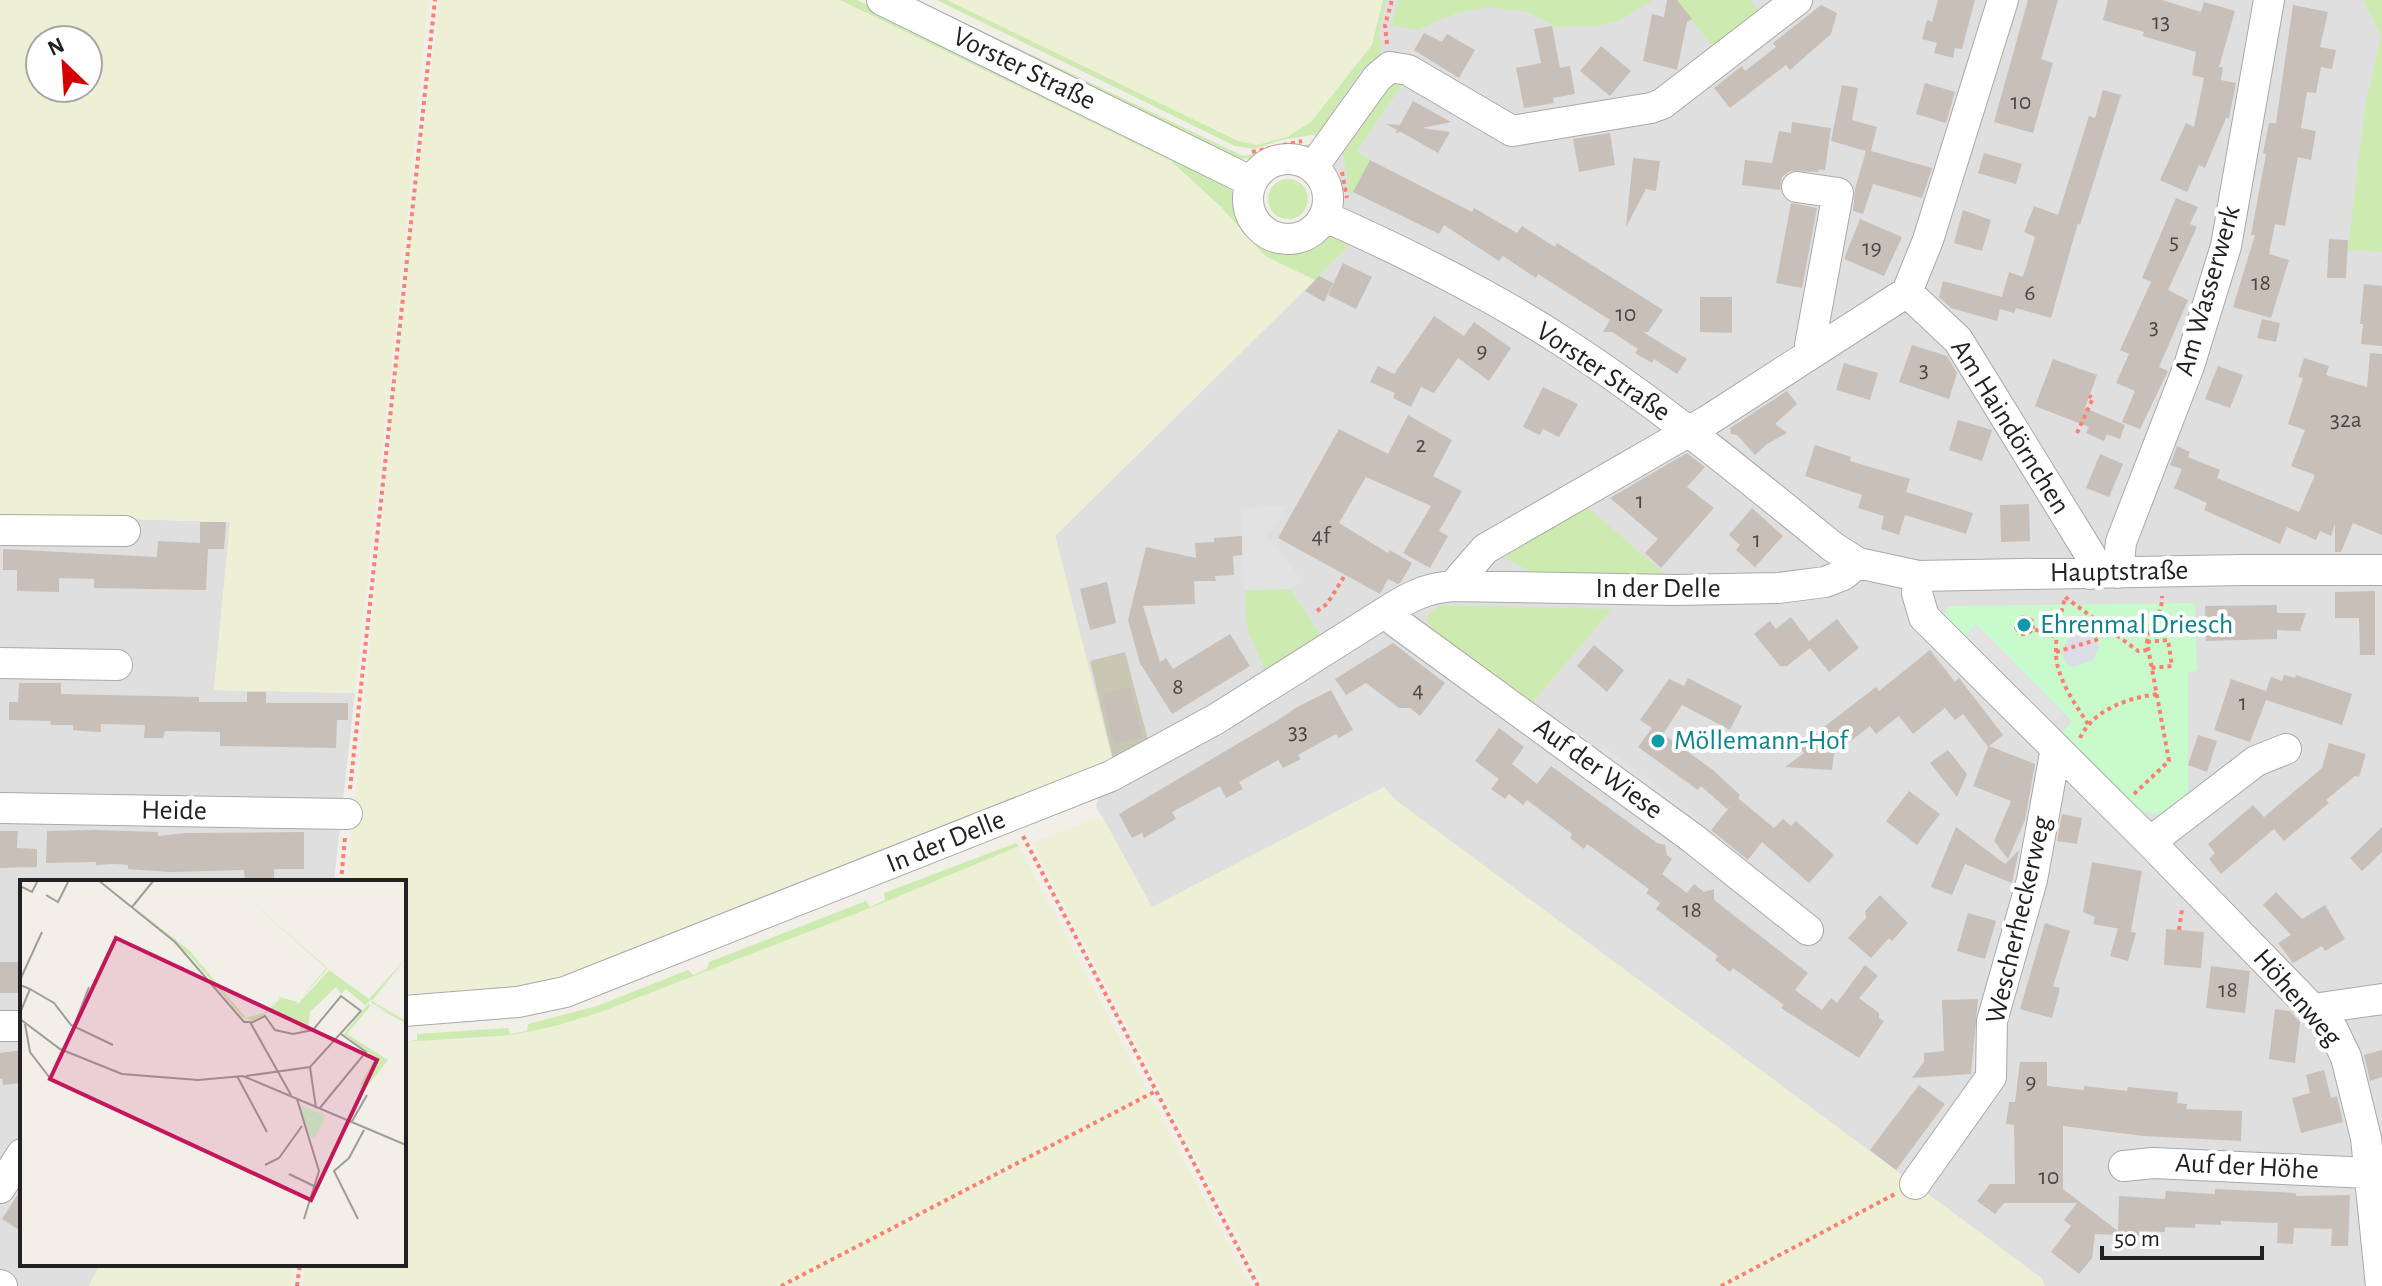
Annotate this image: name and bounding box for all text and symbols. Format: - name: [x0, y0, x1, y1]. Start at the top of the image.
- house number: 13: [2152, 10, 2170, 34]
- street label: Vorster Straße: [948, 22, 1100, 116]
- north arrow: [24, 24, 104, 104]
- text: N: [44, 34, 68, 60]
- house number: 10: [2011, 90, 2031, 114]
- street label: Am Wasserwerk: [2170, 203, 2246, 379]
- house number: 5: [2169, 230, 2179, 254]
- house number: 19: [1862, 236, 1882, 260]
- house number: 18: [2251, 271, 2271, 295]
- house number: 6: [2024, 281, 2036, 305]
- house number: 10: [1616, 302, 1636, 326]
- house number: 3: [2149, 315, 2159, 339]
- street label: Vorster Straße: [1531, 317, 1675, 427]
- street label: Am Haindörnchen: [1945, 335, 2075, 519]
- house number: 9: [1476, 339, 1488, 363]
- house number: 3: [1919, 358, 1929, 382]
- house number: 32a: [2330, 408, 2362, 432]
- house number: 2: [1416, 433, 1427, 457]
- house number: 1: [1636, 489, 1644, 513]
- house number: 4f: [1312, 524, 1332, 548]
- house number: 1: [1753, 528, 1761, 552]
- street label: Hauptstraße: [2050, 557, 2188, 587]
- street label: In der Delle: [1595, 575, 1721, 603]
- place label: Ehrenmal Driesch: [2040, 611, 2233, 639]
- marker: Ehrenmal Driesch: [2015, 616, 2033, 634]
- house number: 8: [1172, 675, 1184, 699]
- house number: 4: [1412, 678, 1424, 702]
- house number: 1: [2239, 691, 2247, 715]
- street label: Auf der Wiese: [1528, 713, 1668, 825]
- house number: 33: [1288, 720, 1308, 744]
- place label: Möllemann-Hof: [1674, 727, 1849, 755]
- marker: Möllemann-Hof: [1649, 732, 1667, 750]
- street label: Heide: [141, 796, 207, 826]
- street label: In der Delle: [883, 806, 1009, 878]
- street label: Wescherheckerweg: [1982, 813, 2057, 1026]
- inset map: [20, 880, 406, 1266]
- house number: 18: [1682, 898, 1702, 922]
- street label: Höhenweg: [2248, 944, 2347, 1052]
- house number: 18: [2218, 978, 2238, 1002]
- house number: 9: [2025, 1070, 2037, 1094]
- street label: Auf der Höhe: [2175, 1149, 2319, 1185]
- house number: 10: [2039, 1165, 2059, 1189]
- scale bar: [2102, 1210, 2262, 1260]
- text: 50 m: [2114, 1227, 2160, 1251]

